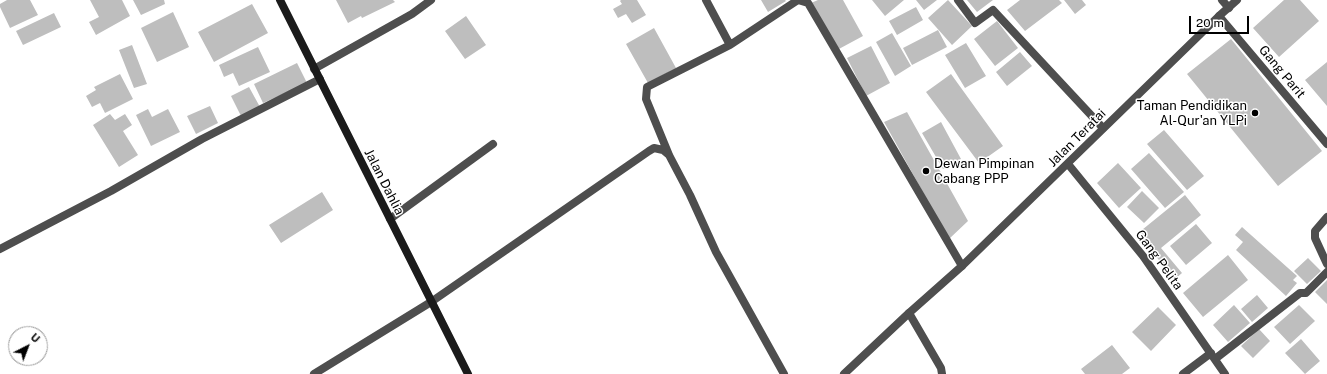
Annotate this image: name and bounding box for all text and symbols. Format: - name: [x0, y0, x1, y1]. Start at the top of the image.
- scale bar: [1191, 8, 1251, 34]
- text: 20 m: [1196, 16, 1224, 30]
- street label: Gang Parit: [1255, 42, 1309, 102]
- place label: Taman Pendidikan Al-Qur'an YLPi: [1137, 98, 1247, 129]
- street label: Jalan Teratai: [1045, 106, 1109, 170]
- marker: Taman Pendidikan Al-Qur'an YLPi: [1250, 108, 1260, 118]
- street label: Jalan Dahlia: [361, 146, 407, 218]
- place label: Dewan Pimpinan Cabang PPP: [934, 156, 1034, 187]
- marker: Dewan Pimpinan Cabang PPP: [921, 166, 931, 176]
- street label: Gang Pelita: [1132, 227, 1186, 293]
- north arrow: [8, 326, 48, 366]
- text: U: [28, 331, 42, 345]

